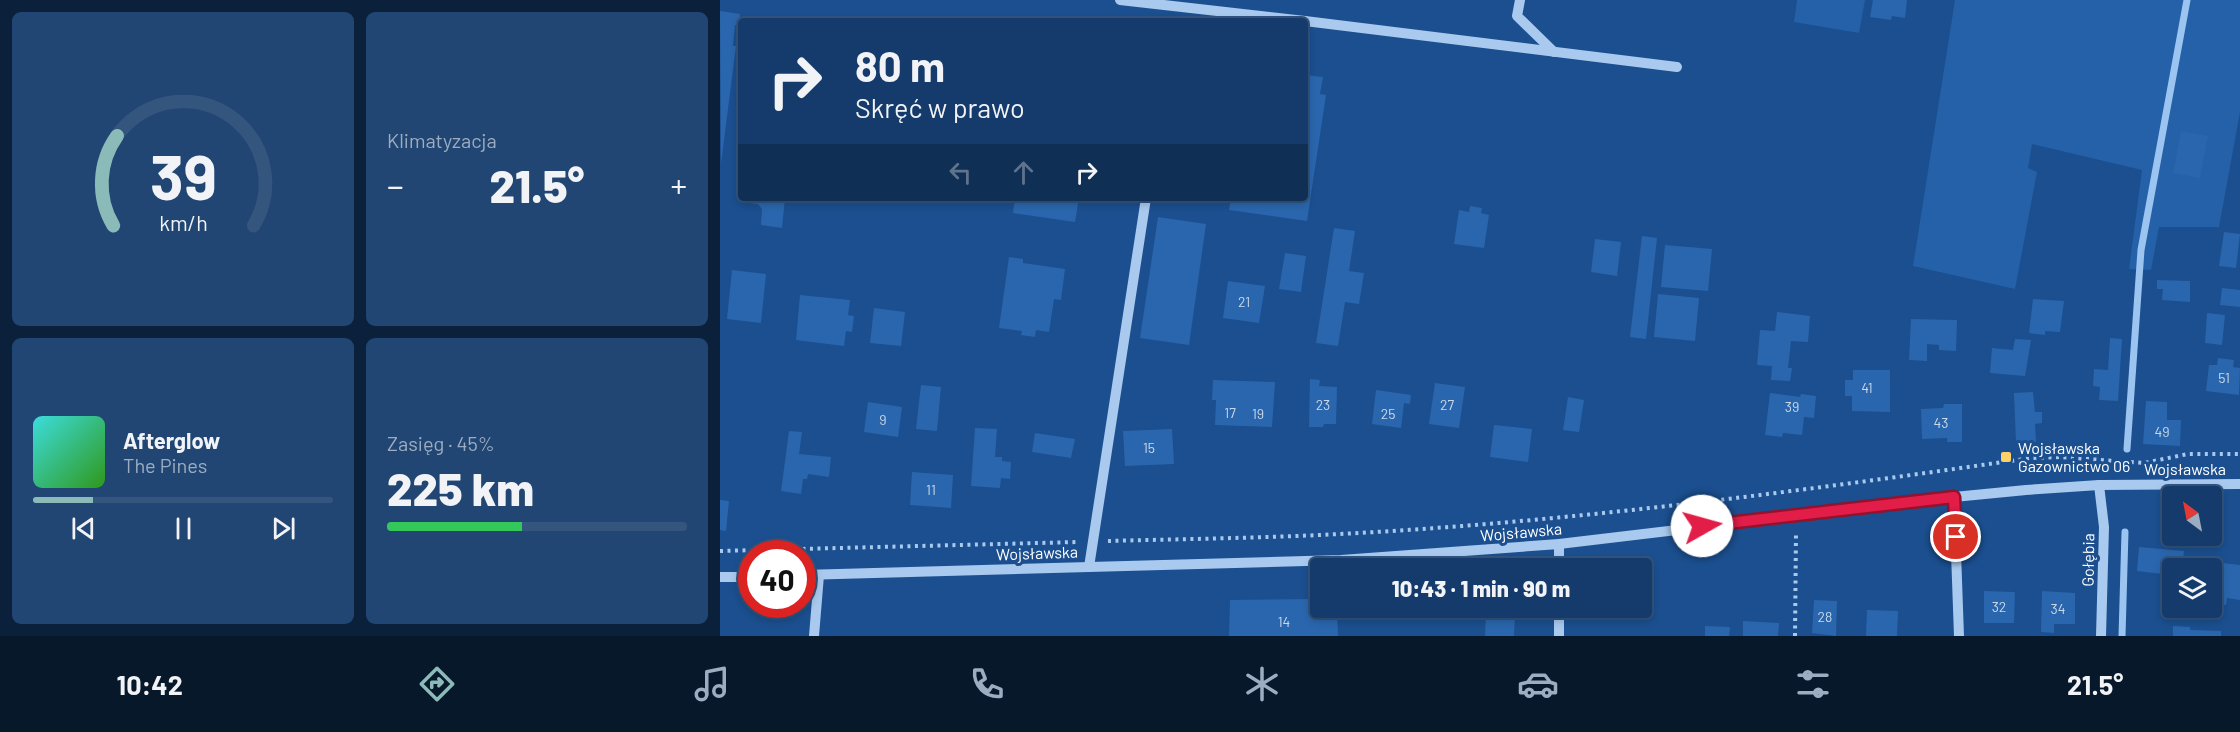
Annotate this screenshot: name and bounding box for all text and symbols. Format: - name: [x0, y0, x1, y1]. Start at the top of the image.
- text: 80 m: [855, 40, 945, 90]
- icon: right: [756, 42, 834, 120]
- text: Skręć w prawo: [855, 91, 1025, 123]
- text: Klimatyzacja: [387, 128, 497, 152]
- text: 39: [150, 138, 216, 212]
- icon: left: [944, 156, 977, 189]
- icon: ahead: [1007, 156, 1040, 189]
- icon: right: [1070, 156, 1103, 189]
- text: 21.5°: [490, 158, 584, 212]
- text: −: [387, 165, 404, 205]
- text: +: [671, 165, 687, 205]
- text: km/h: [159, 210, 207, 235]
- house number: 21: [1238, 293, 1250, 310]
- house number: 51: [2218, 369, 2230, 386]
- house number: 41: [1861, 379, 1873, 396]
- house number: 23: [1316, 396, 1330, 413]
- house number: 27: [1440, 396, 1454, 413]
- house number: 39: [1785, 398, 1799, 415]
- house number: 17: [1224, 404, 1236, 421]
- house number: 19: [1252, 405, 1264, 422]
- house number: 25: [1381, 405, 1395, 422]
- house number: 9: [879, 411, 887, 428]
- house number: 43: [1934, 414, 1948, 431]
- house number: 49: [2154, 423, 2170, 440]
- text: Afterglow: [123, 427, 220, 453]
- text: Zasięg · 45%: [387, 431, 495, 455]
- place label: Wojsławska Gazownictwo 06: [2018, 438, 2130, 475]
- house number: 15: [1143, 439, 1155, 456]
- marker: Wojsławska Gazownictwo 06: [1999, 450, 2013, 464]
- text: The Pines: [123, 453, 207, 477]
- street label: Wojsławska: [2144, 459, 2226, 478]
- text: 225 km: [387, 461, 534, 515]
- house number: 11: [926, 481, 936, 498]
- north arrow: [2162, 486, 2222, 546]
- map controls: [2162, 486, 2222, 618]
- position arrow: [1670, 494, 1734, 558]
- pin: [1930, 511, 1981, 562]
- icon: previous: [67, 512, 100, 545]
- icon: pause: [167, 512, 200, 545]
- icon: next: [267, 512, 300, 545]
- street label: Wojsławska: [1479, 518, 1563, 545]
- icon: arrive: [1939, 520, 1972, 553]
- street label: Gołębia: [2078, 533, 2097, 587]
- speed limit sign: 40: [738, 540, 816, 618]
- street label: Wojsławska: [996, 542, 1078, 563]
- button: layers: [2162, 558, 2222, 618]
- text: 10:43 · 1 min · 90 m: [1392, 575, 1570, 601]
- house number: 32: [1992, 598, 2006, 615]
- house number: 34: [2051, 600, 2065, 617]
- house number: 28: [1818, 608, 1832, 625]
- house number: 14: [1278, 613, 1290, 630]
- icon: directions: [416, 663, 458, 705]
- icon: music: [691, 663, 733, 705]
- icon: phone: [966, 663, 1008, 705]
- icon: climate: [1241, 663, 1283, 705]
- icon: car: [1517, 663, 1559, 705]
- icon: filters: [1792, 663, 1834, 705]
- text: 10:42: [117, 668, 183, 700]
- text: 21.5°: [2067, 668, 2123, 700]

